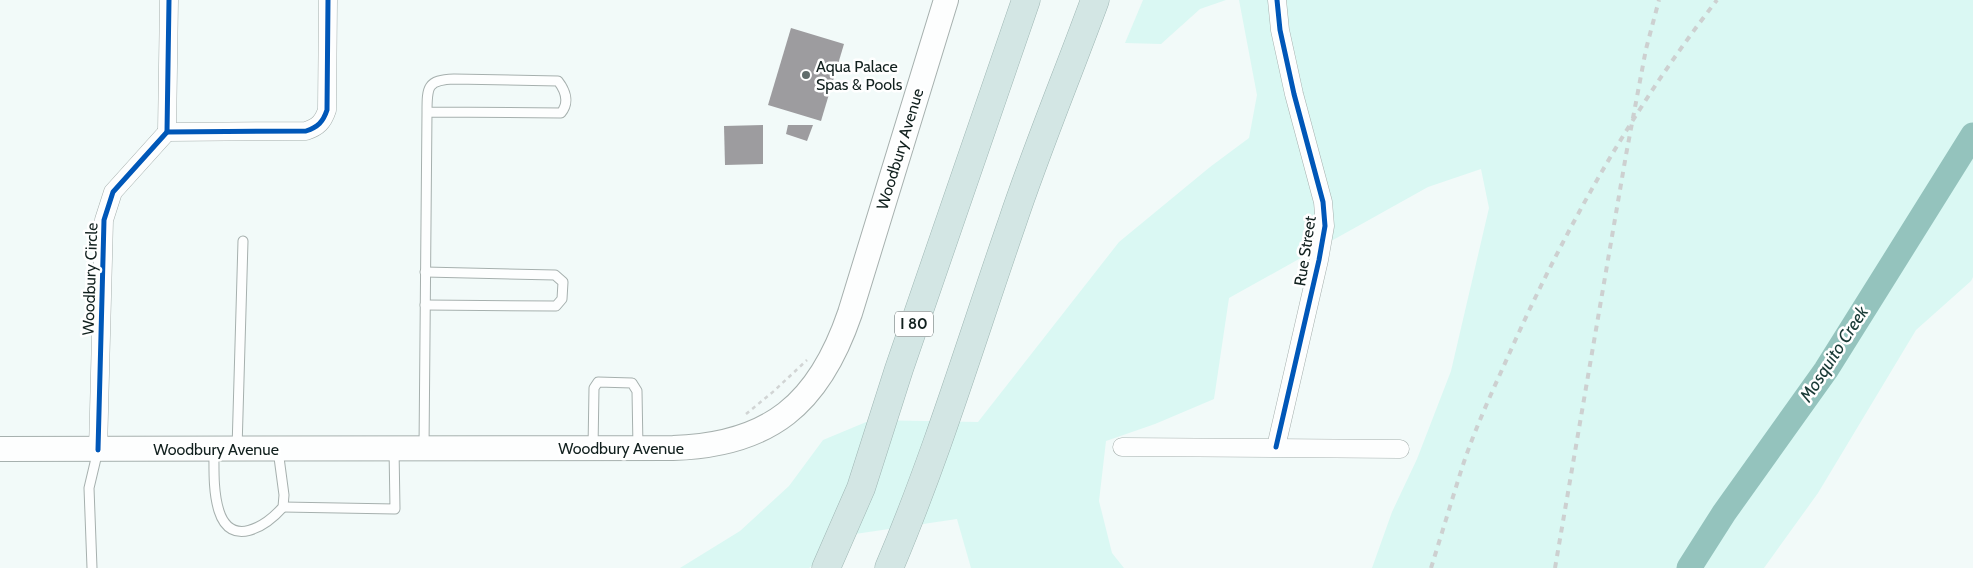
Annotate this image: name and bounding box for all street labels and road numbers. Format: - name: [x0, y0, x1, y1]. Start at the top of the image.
- street label: Woodbury Avenue: [873, 86, 927, 212]
- street label: Rue Street: [1290, 214, 1320, 287]
- street label: Woodbury Circle: [79, 222, 101, 336]
- road number: I 80: [895, 312, 933, 336]
- street label: Woodbury Avenue: [558, 439, 684, 458]
- street label: Woodbury Avenue: [153, 440, 279, 459]

